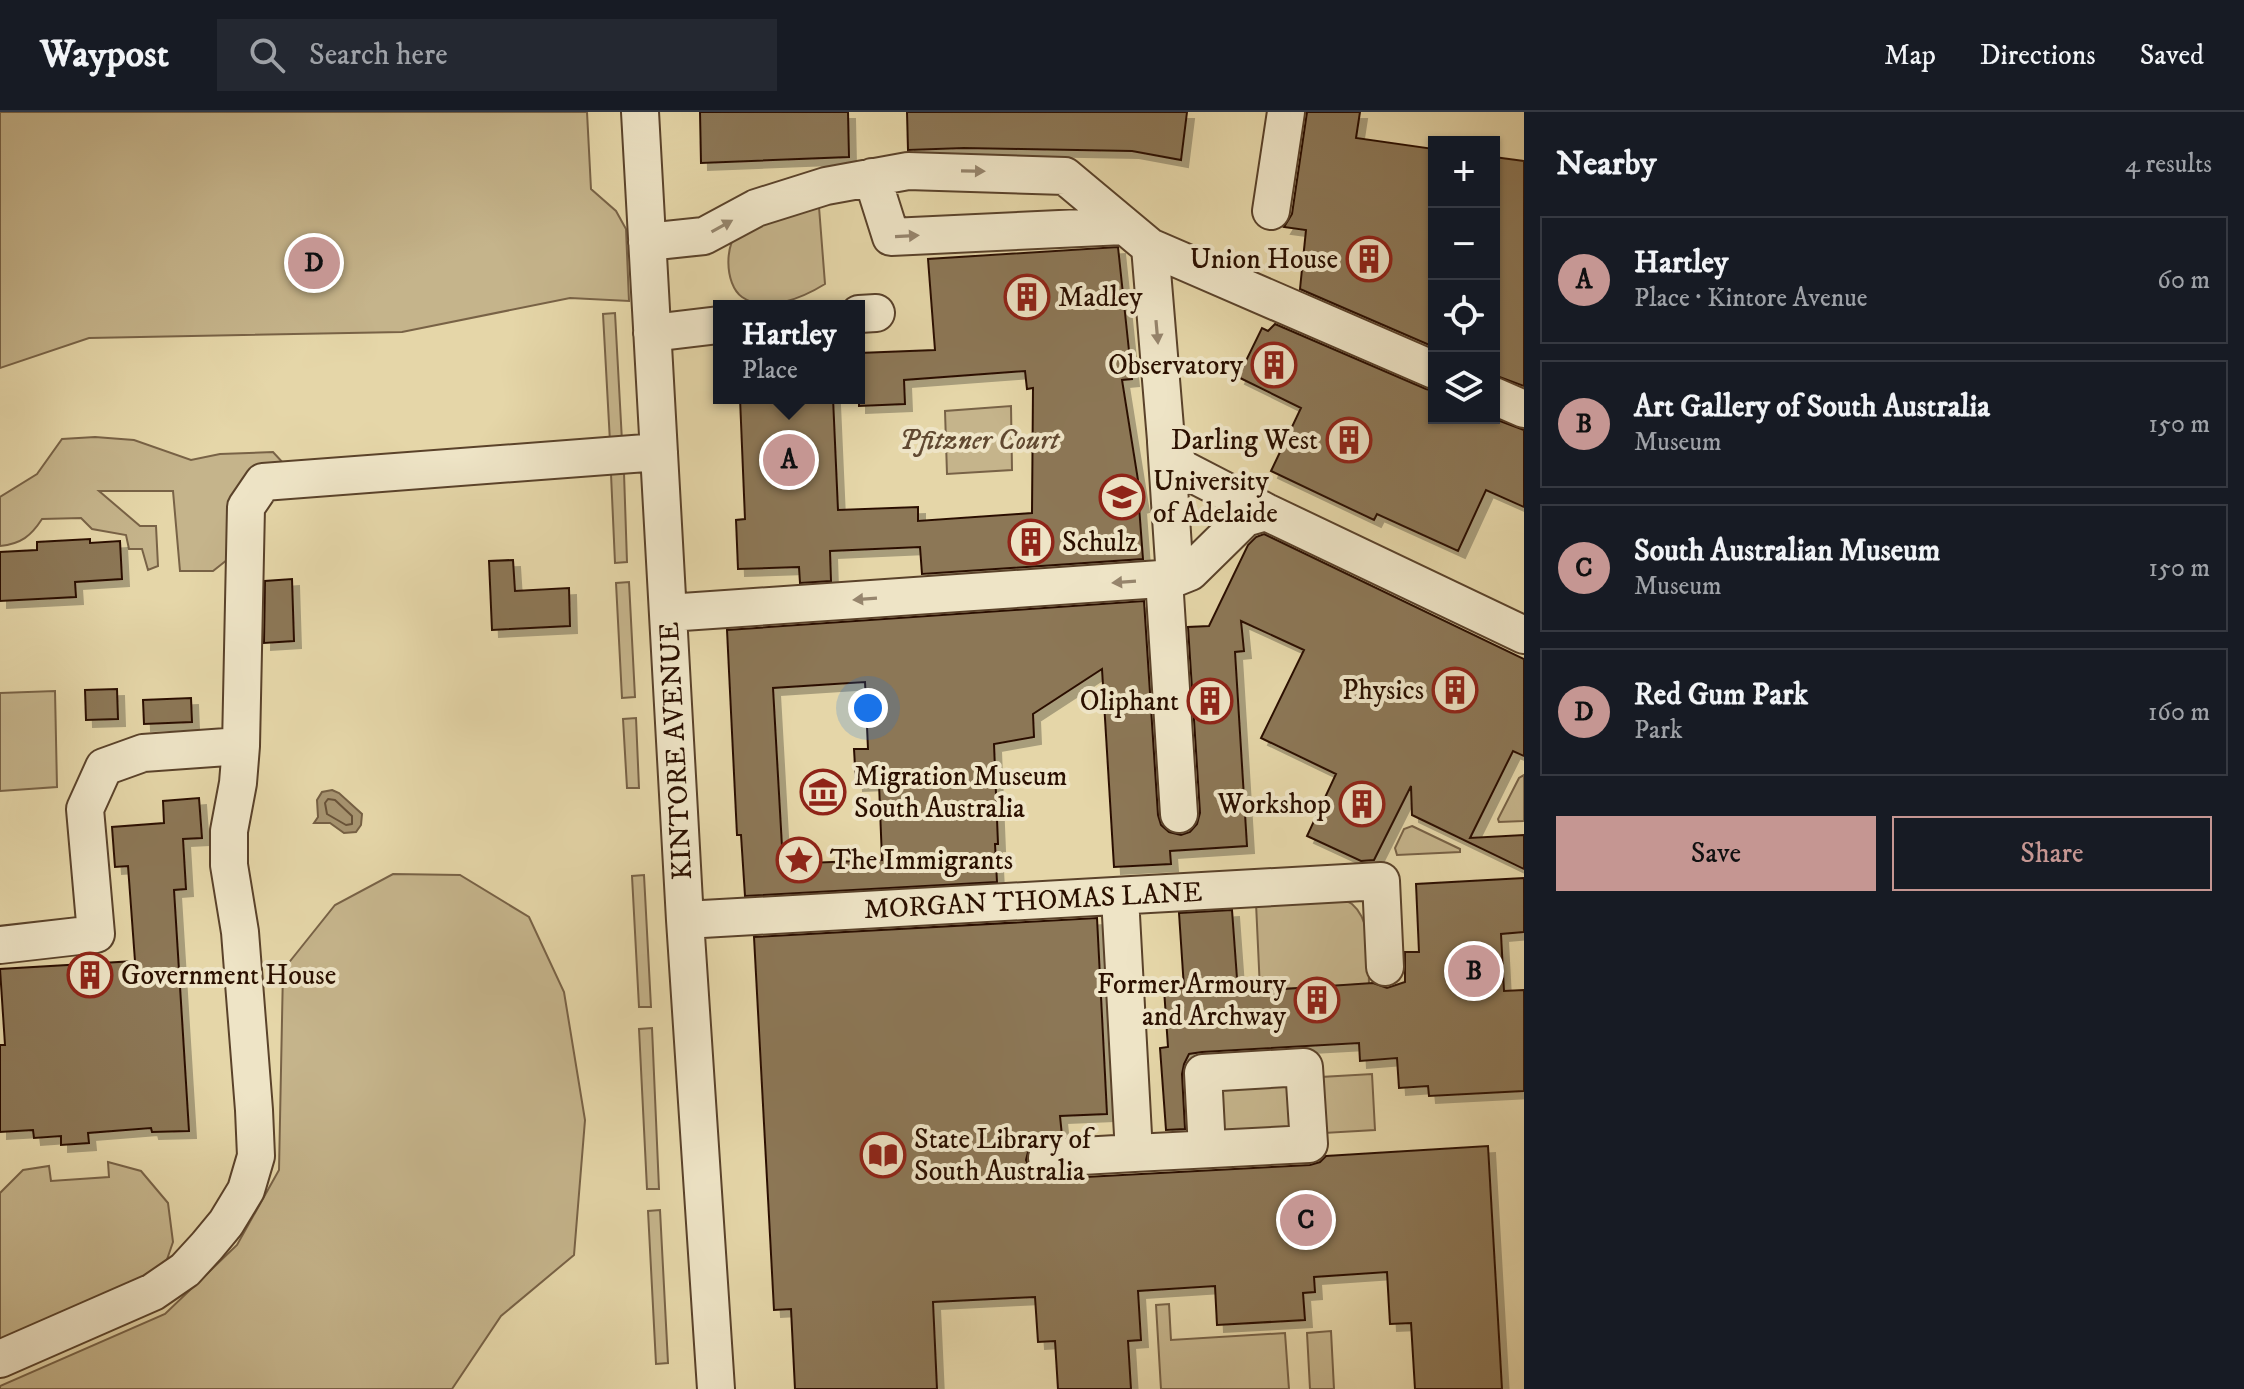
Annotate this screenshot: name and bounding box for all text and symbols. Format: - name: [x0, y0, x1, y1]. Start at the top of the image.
- search box: [217, 19, 777, 91]
- text: Waypost: [40, 31, 169, 79]
- icon: search: [245, 33, 289, 77]
- text: Search here: [309, 37, 448, 74]
- text: Map: [1884, 38, 1936, 73]
- text: Directions: [1980, 38, 2096, 73]
- text: Saved: [2140, 38, 2204, 73]
- map controls: [1428, 136, 1500, 424]
- button: +: [1428, 136, 1500, 208]
- text: Nearby: [1556, 143, 1657, 185]
- text: 4 results: [2125, 148, 2212, 181]
- one-way arrow: [961, 165, 986, 178]
- button: −: [1428, 208, 1500, 280]
- one-way arrow: [711, 220, 733, 234]
- one-way arrow: [895, 229, 920, 242]
- pin: D: [288, 233, 340, 293]
- building icon: Union House: [1345, 235, 1393, 283]
- place label: Union House: [1190, 242, 1338, 277]
- text: Hartley: [1634, 245, 1728, 282]
- text: A: [1576, 264, 1592, 297]
- text: 60 m: [2157, 264, 2210, 297]
- building icon: Madley: [1003, 273, 1051, 321]
- place label: Madley: [1058, 280, 1143, 315]
- button: locate: [1428, 280, 1500, 352]
- text: Place · Kintore Avenue: [1634, 282, 1867, 315]
- popup: [713, 300, 865, 404]
- text: Hartley: [742, 317, 836, 354]
- one-way arrow: [1150, 320, 1163, 345]
- building icon: Observatory: [1250, 341, 1298, 389]
- place label: Observatory: [1108, 348, 1244, 383]
- button: layers: [1428, 352, 1500, 424]
- text: Place: [742, 354, 798, 387]
- text: Art Gallery of South Australia: [1634, 389, 1990, 426]
- text: B: [1576, 408, 1592, 441]
- text: 150 m: [2149, 408, 2210, 441]
- building icon: Darling West: [1325, 416, 1373, 464]
- park label: Pfitzner Court: [899, 423, 1061, 458]
- place label: Darling West: [1171, 423, 1318, 458]
- text: Museum: [1634, 426, 1721, 459]
- pin: A: [763, 430, 815, 490]
- place label: University of Adelaide: [1153, 464, 1278, 531]
- school or university icon: University of Adelaide: [1098, 473, 1146, 521]
- building icon: Schulz: [1007, 518, 1055, 566]
- place label: Schulz: [1062, 525, 1137, 560]
- text: South Australian Museum: [1634, 533, 1940, 570]
- text: C: [1575, 552, 1593, 585]
- text: 150 m: [2149, 552, 2210, 585]
- text: Museum: [1634, 570, 1721, 603]
- one-way arrow: [1111, 576, 1136, 589]
- one-way arrow: [852, 593, 877, 606]
- street label: KINTORE AVENUE: [652, 621, 700, 881]
- building icon: Physics: [1431, 666, 1479, 714]
- place label: Physics: [1342, 673, 1424, 708]
- building icon: Oliphant: [1186, 677, 1234, 725]
- text: Red Gum Park: [1634, 677, 1808, 714]
- place label: Oliphant: [1080, 684, 1179, 719]
- your location: [848, 688, 888, 728]
- text: D: [1574, 696, 1594, 729]
- text: 160 m: [2148, 696, 2210, 729]
- text: Park: [1634, 714, 1683, 747]
- place label: Migration Museum South Australia: [854, 759, 1067, 826]
- museum icon: Migration Museum South Australia: [799, 768, 847, 816]
- building icon: Workshop: [1338, 780, 1386, 828]
- place label: Workshop: [1216, 787, 1331, 822]
- button: Save: [1556, 816, 1876, 891]
- button: Share: [1892, 816, 2212, 891]
- place icon: The Immigrants: [775, 836, 823, 884]
- place label: The Immigrants: [830, 843, 1013, 878]
- street label: MORGAN THOMAS LANE: [863, 875, 1203, 927]
- pin: B: [1448, 941, 1500, 1001]
- building icon: Government House: [66, 951, 114, 999]
- place label: Government House: [121, 958, 336, 993]
- place label: Former Armoury and Archway: [1097, 967, 1287, 1034]
- building icon: Former Armoury and Archway: [1293, 976, 1341, 1024]
- place label: State Library of South Australia: [914, 1122, 1095, 1189]
- library icon: State Library of South Australia: [859, 1131, 907, 1179]
- pin: C: [1280, 1190, 1332, 1250]

